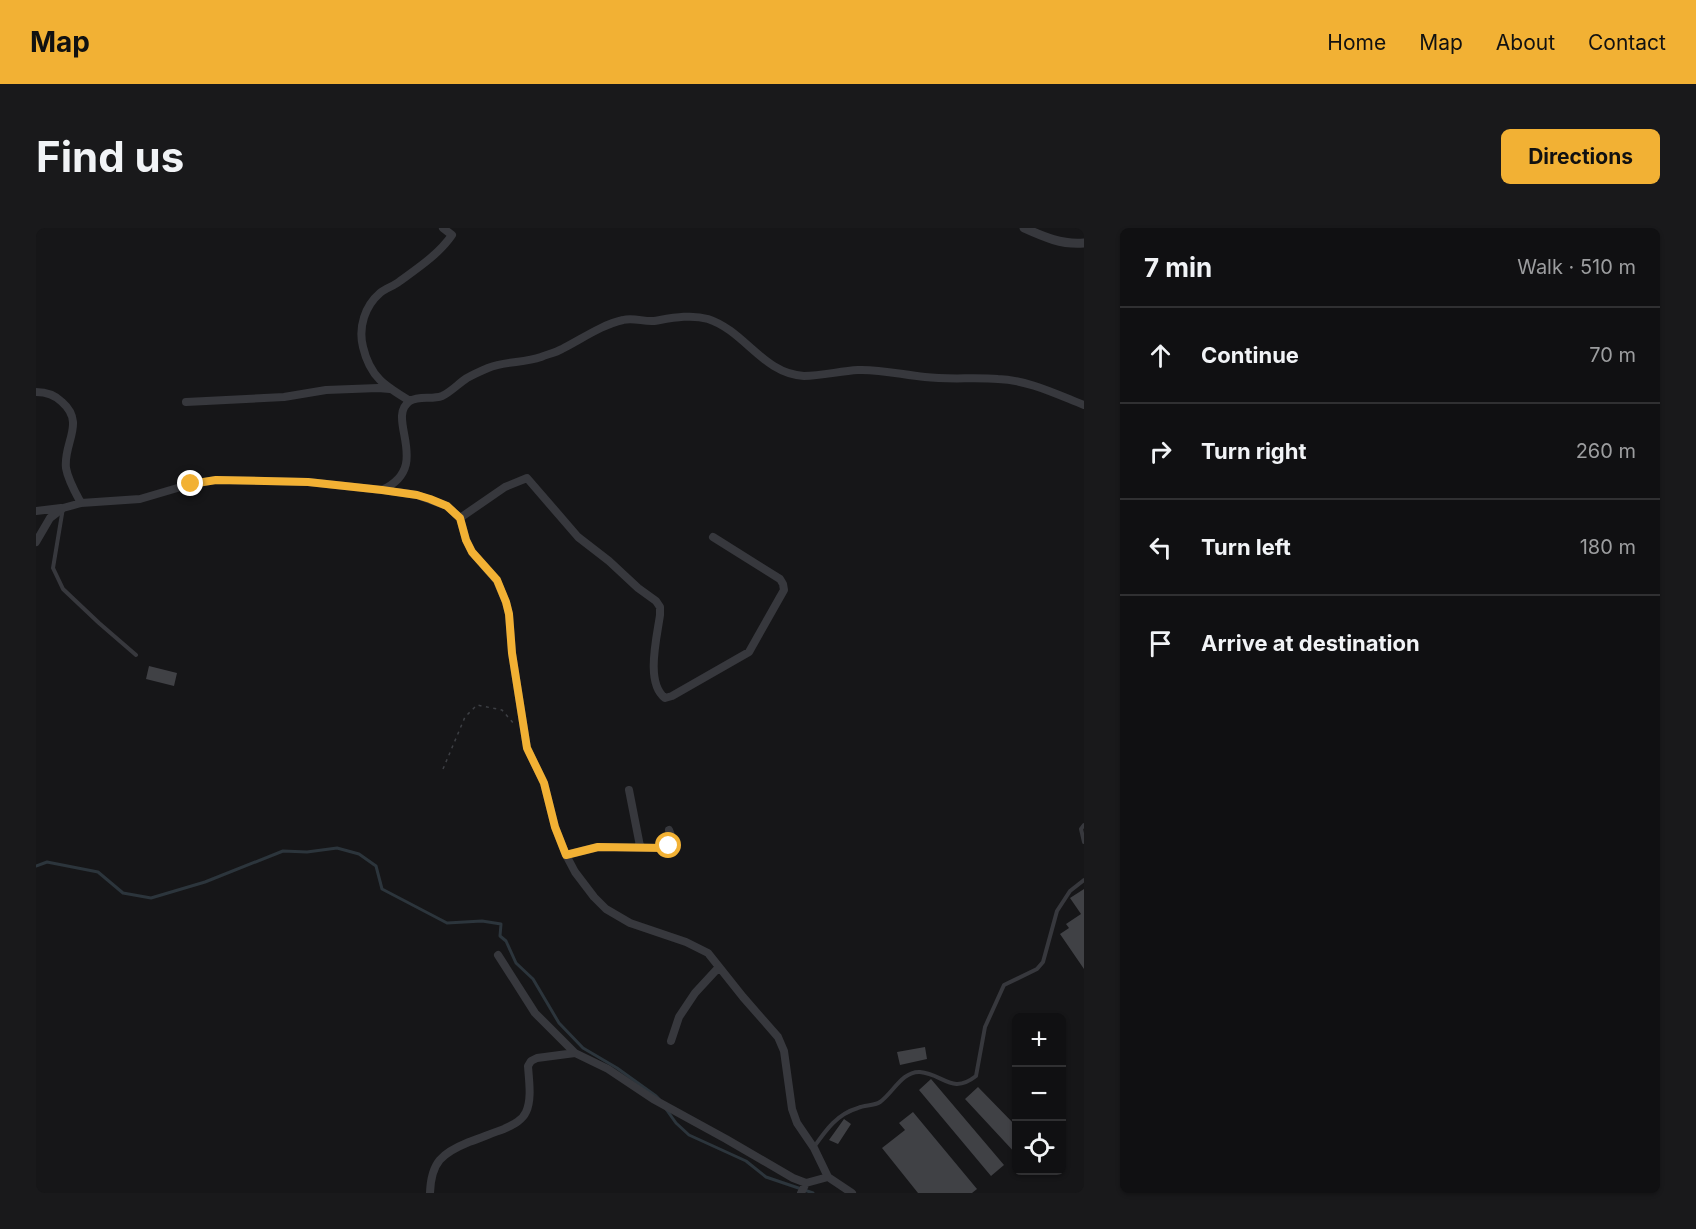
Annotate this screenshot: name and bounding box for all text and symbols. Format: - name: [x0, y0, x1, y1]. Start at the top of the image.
- text: Map: [30, 25, 90, 59]
- text: Home: [1327, 30, 1386, 55]
- text: Map: [1419, 30, 1463, 55]
- text: About: [1496, 30, 1555, 55]
- text: Contact: [1588, 30, 1666, 55]
- button: Directions: [1501, 129, 1660, 184]
- text: Find us: [36, 131, 184, 182]
- text: 7 min: [1144, 252, 1212, 283]
- text: Walk · 510 m: [1517, 255, 1636, 279]
- icon: ahead: [1144, 339, 1177, 372]
- text: Continue: [1201, 342, 1299, 368]
- text: 70 m: [1589, 343, 1636, 367]
- icon: right: [1144, 435, 1177, 468]
- text: Turn right: [1201, 438, 1307, 464]
- text: 260 m: [1576, 439, 1636, 463]
- route end: [177, 470, 203, 496]
- icon: left: [1144, 531, 1177, 564]
- text: Turn left: [1201, 534, 1291, 560]
- text: 180 m: [1580, 535, 1636, 559]
- icon: arrive: [1144, 627, 1177, 660]
- text: Arrive at destination: [1201, 630, 1420, 656]
- route start: [655, 832, 681, 858]
- map controls: [1012, 1013, 1066, 1175]
- button: +: [1012, 1013, 1066, 1067]
- button: −: [1012, 1067, 1066, 1121]
- button: locate: [1012, 1121, 1066, 1175]

